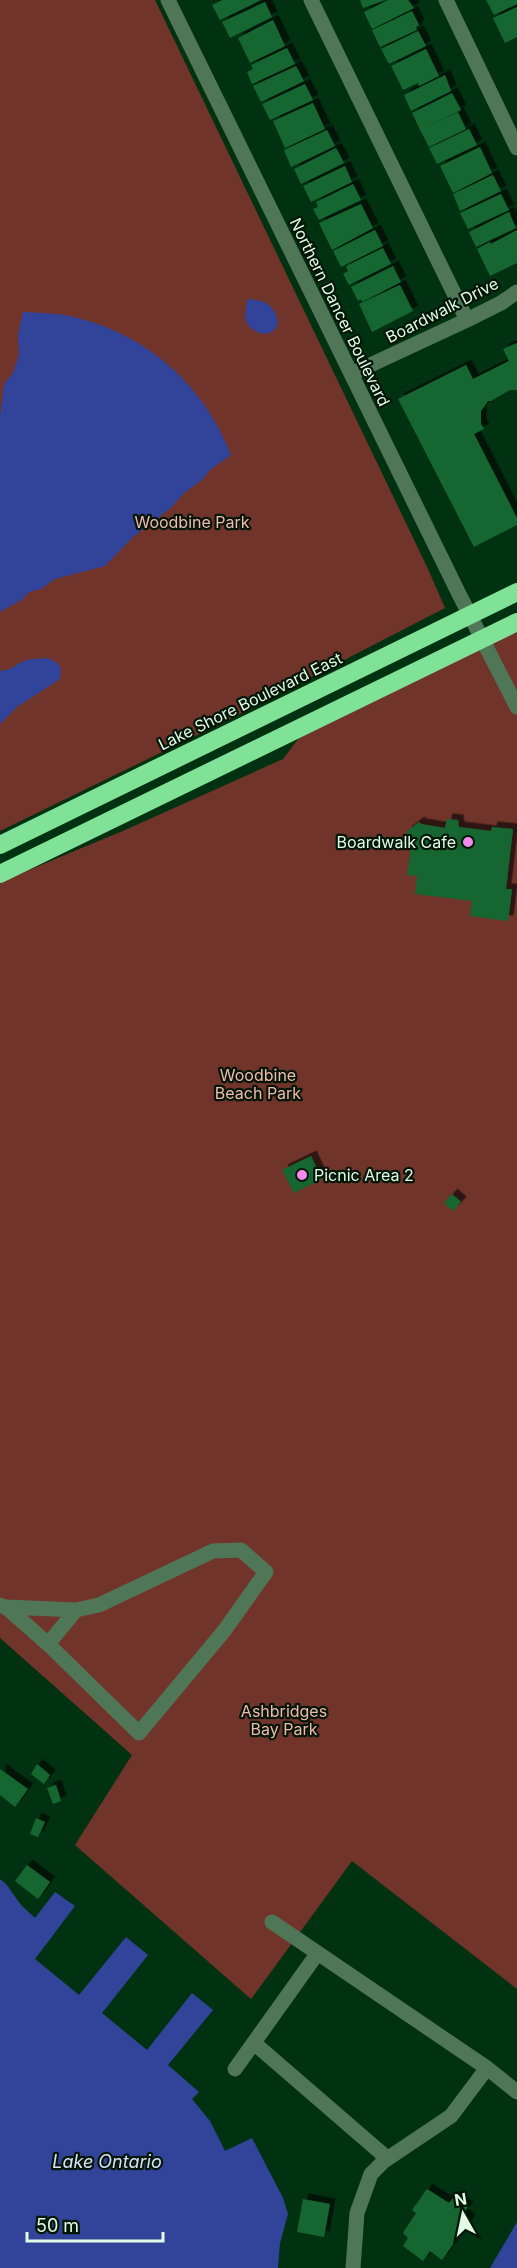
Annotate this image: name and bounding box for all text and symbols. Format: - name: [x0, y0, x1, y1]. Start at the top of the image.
- street label: Northern Dancer Boulevard: [286, 215, 394, 409]
- street label: Boardwalk Drive: [382, 273, 502, 347]
- park label: Woodbine Park: [134, 512, 250, 532]
- street label: Lake Shore Boulevard East: [155, 648, 345, 754]
- place label: Boardwalk Cafe: [337, 832, 456, 852]
- marker: Boardwalk Cafe: [461, 835, 475, 849]
- park label: Woodbine Beach Park: [215, 1065, 301, 1103]
- place label: Picnic Area 2: [314, 1165, 414, 1185]
- marker: Picnic Area 2: [295, 1168, 309, 1182]
- park label: Ashbridges Bay Park: [241, 1701, 327, 1739]
- water label: Lake Ontario: [52, 2151, 162, 2172]
- north arrow: [433, 2184, 493, 2244]
- text: N: [453, 2188, 468, 2210]
- scale bar: [27, 2205, 164, 2243]
- text: 50 m: [36, 2215, 79, 2236]

